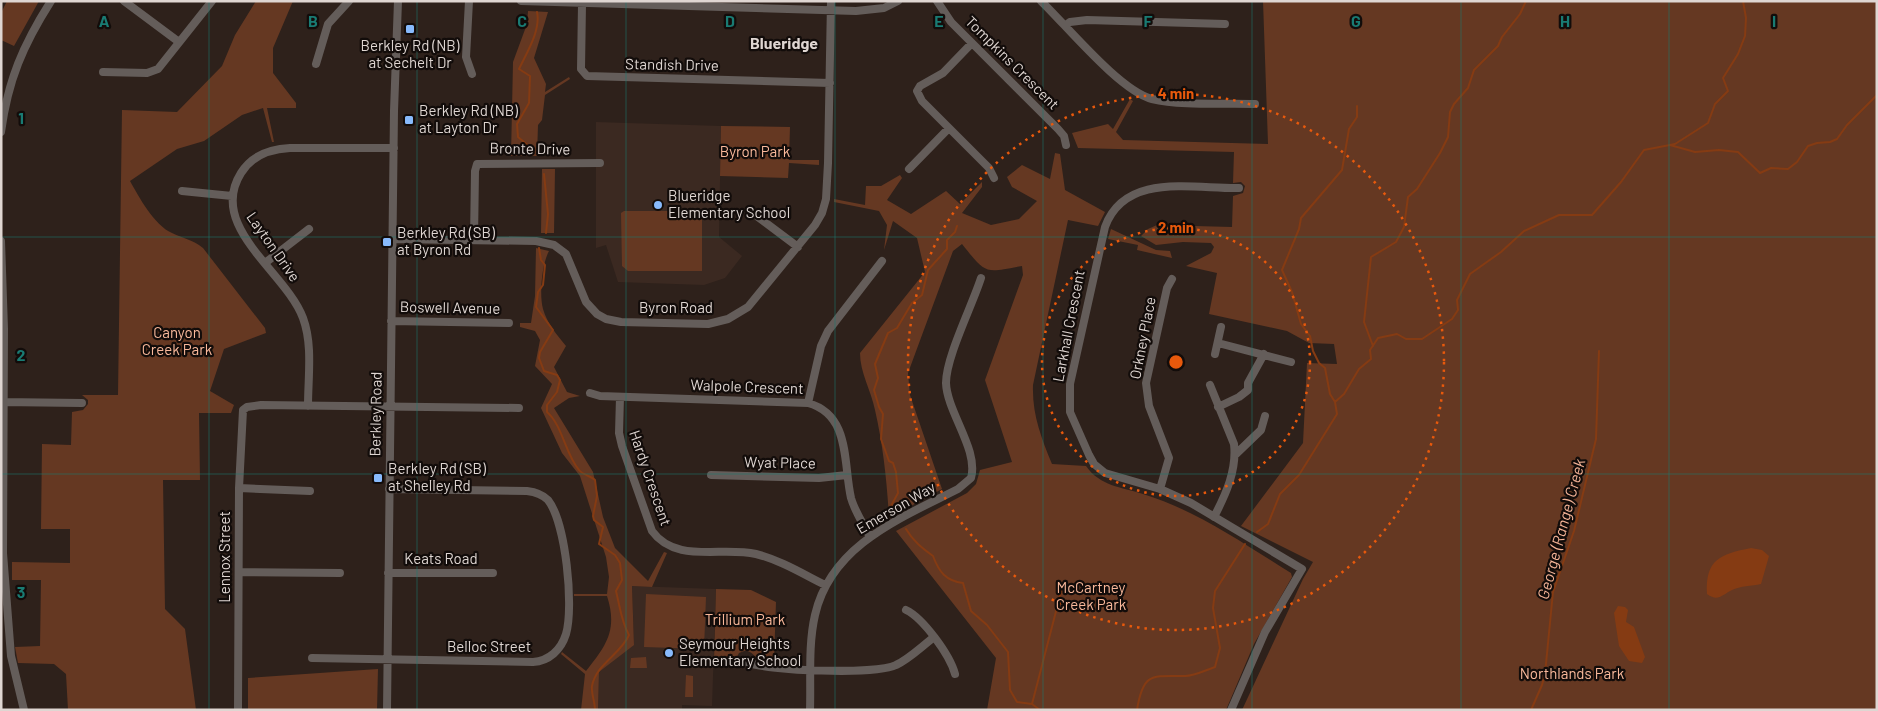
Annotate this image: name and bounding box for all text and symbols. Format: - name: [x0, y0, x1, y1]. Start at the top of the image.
- text: A: [99, 11, 110, 30]
- text: B: [308, 11, 318, 30]
- text: C: [517, 11, 527, 30]
- text: D: [725, 11, 735, 30]
- text: E: [934, 11, 944, 30]
- text: F: [1144, 11, 1153, 30]
- text: G: [1351, 11, 1361, 30]
- text: H: [1560, 11, 1570, 30]
- text: I: [1772, 11, 1776, 30]
- street label: Tompkins Crescent: [962, 12, 1063, 113]
- marker: Berkley Rd (NB) at Sechelt Dr: [404, 23, 416, 35]
- district label: Blueridge: [750, 33, 818, 52]
- place label: Berkley Rd (NB) at Sechelt Dr: [360, 36, 460, 71]
- street label: Standish Drive: [625, 54, 719, 74]
- text: 4 min: [1158, 84, 1194, 102]
- place label: Berkley Rd (NB) at Layton Dr: [419, 101, 518, 136]
- text: 1: [18, 108, 24, 127]
- marker: Berkley Rd (NB) at Layton Dr: [403, 114, 415, 126]
- street label: Bronte Drive: [490, 138, 571, 158]
- park label: Byron Park: [720, 142, 791, 160]
- place label: Blueridge Elementary School: [668, 186, 790, 221]
- marker: Blueridge Elementary School: [652, 199, 664, 211]
- street label: Layton Drive: [243, 208, 304, 285]
- text: 2 min: [1158, 218, 1194, 236]
- place label: Berkley Rd (SB) at Byron Rd: [397, 223, 495, 258]
- marker: Berkley Rd (SB) at Byron Rd: [381, 236, 393, 248]
- street label: Larkhall Crescent: [1048, 268, 1088, 383]
- street label: Orkney Place: [1125, 295, 1159, 381]
- street label: Boswell Avenue: [400, 297, 500, 317]
- street label: Byron Road: [639, 298, 713, 316]
- park label: Canyon Creek Park: [142, 323, 213, 358]
- text: 2: [17, 345, 26, 364]
- centre of rings: [1167, 353, 1185, 371]
- street label: Berkley Road: [365, 371, 385, 456]
- street label: Walpole Crescent: [690, 375, 804, 397]
- street label: Hardy Crescent: [626, 428, 676, 528]
- street label: Wyat Place: [744, 452, 816, 472]
- water label: George (Range) Creek: [1533, 456, 1588, 601]
- place label: Berkley Rd (SB) at Shelley Rd: [388, 459, 486, 494]
- marker: Berkley Rd (SB) at Shelley Rd: [372, 472, 384, 484]
- street label: Emerson Way: [853, 477, 938, 537]
- street label: Lennox Street: [215, 511, 233, 603]
- street label: Keats Road: [404, 549, 478, 567]
- park label: McCartney Creek Park: [1056, 578, 1127, 613]
- text: 3: [17, 582, 25, 601]
- park label: Trillium Park: [705, 610, 786, 628]
- place label: Seymour Heights Elementary School: [679, 634, 801, 669]
- street label: Belloc Street: [447, 637, 531, 655]
- marker: Seymour Heights Elementary School: [663, 647, 675, 659]
- park label: Northlands Park: [1520, 664, 1625, 682]

